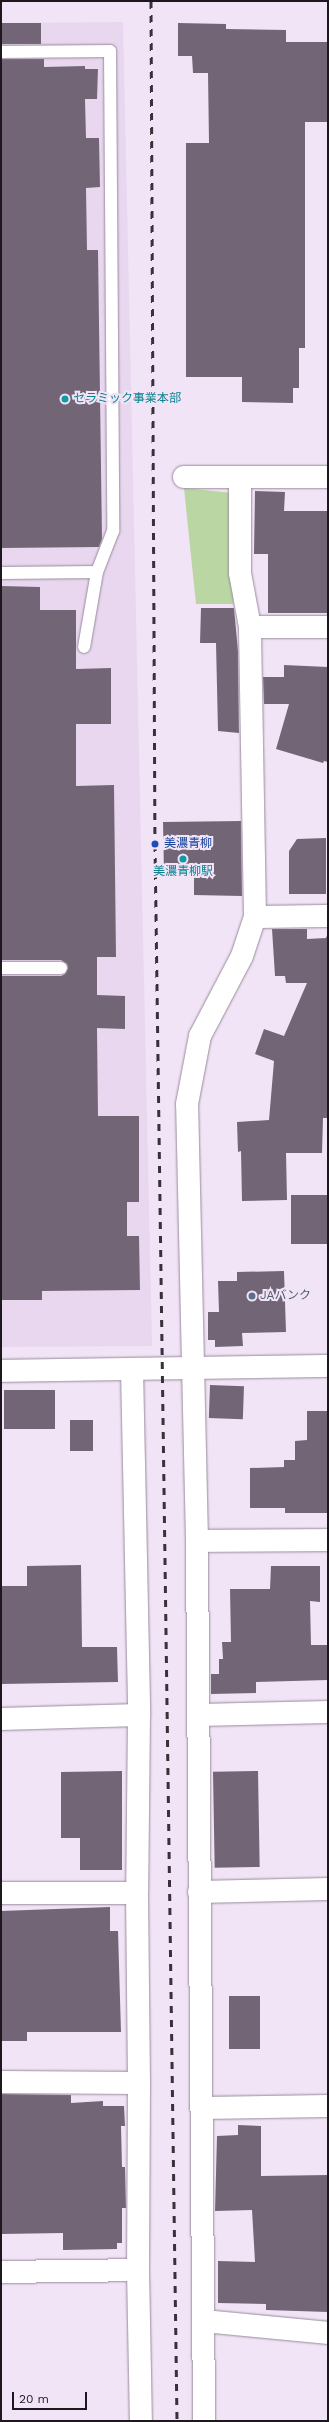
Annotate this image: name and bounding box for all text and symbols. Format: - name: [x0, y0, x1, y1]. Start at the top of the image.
- place label: セラミック事業本部: [73, 392, 181, 406]
- marker: セラミック事業本部: [60, 394, 70, 404]
- place label: 美濃青柳: [164, 837, 212, 851]
- marker: 美濃青柳: [149, 838, 161, 850]
- marker: 美濃青柳駅: [178, 854, 188, 864]
- place label: 美濃青柳駅: [153, 865, 213, 879]
- place label: JAバンク: [260, 1289, 310, 1303]
- marker: JAバンク: [247, 1291, 257, 1301]
- scale bar: [14, 2384, 89, 2410]
- text: 20 m: [19, 2392, 49, 2406]

